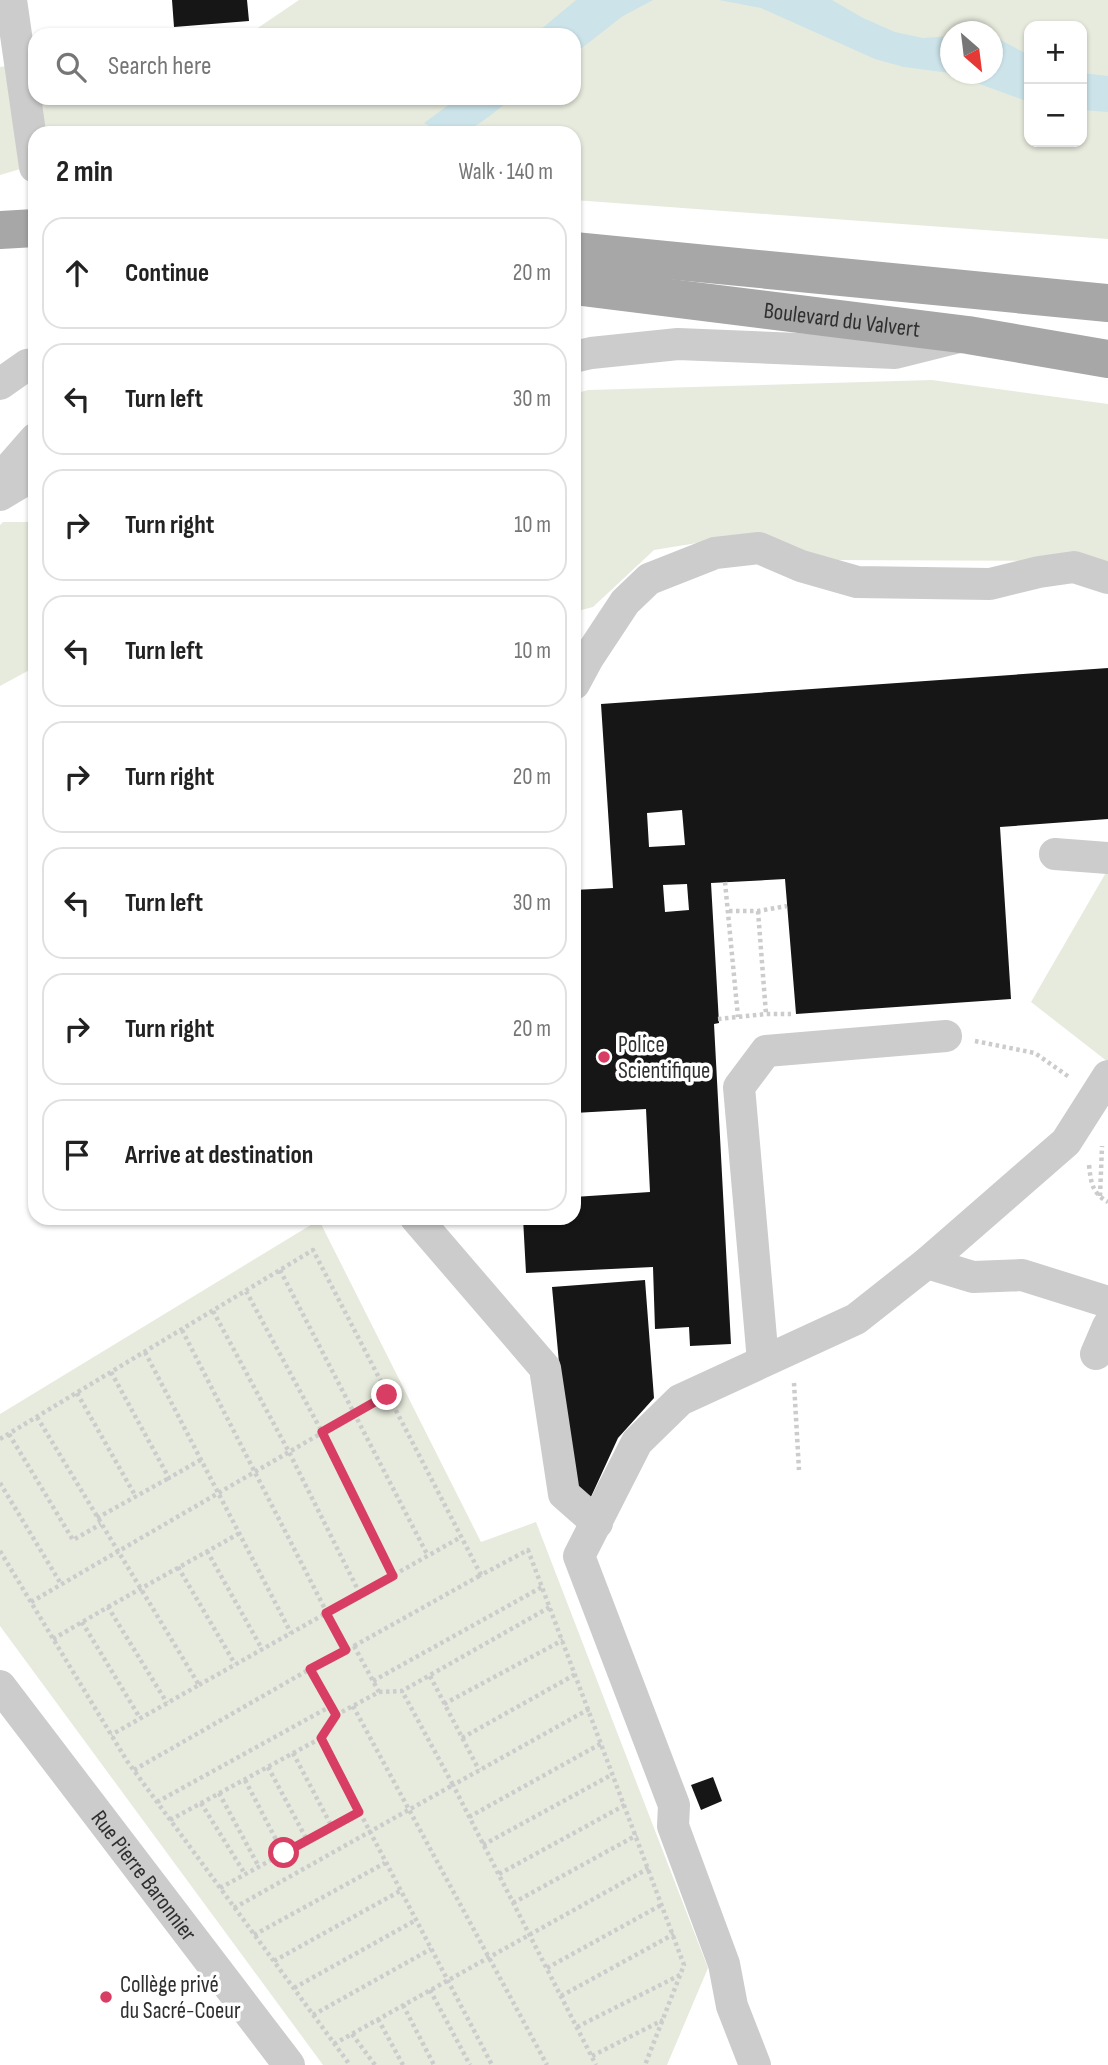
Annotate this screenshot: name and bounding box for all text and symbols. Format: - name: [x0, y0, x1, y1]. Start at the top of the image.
- north arrow: [940, 21, 1003, 84]
- map controls: [1024, 21, 1087, 147]
- button: +: [1024, 21, 1087, 84]
- search box: [28, 28, 581, 105]
- icon: search: [52, 48, 90, 86]
- text: Search here: [108, 51, 211, 82]
- button: −: [1024, 84, 1087, 147]
- text: 2 min: [56, 154, 113, 190]
- text: Walk · 140 m: [458, 158, 553, 186]
- icon: ahead: [58, 254, 96, 292]
- text: Continue: [125, 258, 209, 289]
- text: 20 m: [513, 259, 551, 287]
- street label: Boulevard du Valvert: [762, 297, 922, 344]
- icon: left: [58, 380, 96, 418]
- text: Turn left: [125, 384, 203, 415]
- text: 30 m: [513, 385, 551, 413]
- icon: right: [58, 506, 96, 544]
- text: Turn right: [125, 510, 214, 541]
- text: 10 m: [514, 511, 551, 539]
- icon: left: [58, 632, 96, 670]
- text: Turn left: [125, 636, 203, 667]
- text: 10 m: [514, 637, 551, 665]
- icon: right: [58, 758, 96, 796]
- text: Turn right: [125, 762, 214, 793]
- text: 20 m: [513, 763, 551, 791]
- icon: left: [58, 884, 96, 922]
- text: Turn left: [125, 888, 203, 919]
- text: 30 m: [513, 889, 551, 917]
- icon: right: [58, 1010, 96, 1048]
- text: Turn right: [125, 1014, 214, 1045]
- text: 20 m: [513, 1015, 551, 1043]
- place label: Police Scientifique: [618, 1031, 710, 1085]
- marker: Police Scientifique: [596, 1049, 612, 1065]
- icon: arrive: [58, 1136, 96, 1174]
- text: Arrive at destination: [125, 1140, 313, 1171]
- route end: [371, 1379, 402, 1410]
- street label: Rue Pierre Baronnier: [85, 1805, 202, 1947]
- route start: [268, 1837, 299, 1868]
- place label: Collège privé du Sacré-Coeur: [120, 1971, 241, 2025]
- marker: Collège privé du Sacré-Coeur: [98, 1989, 114, 2005]

